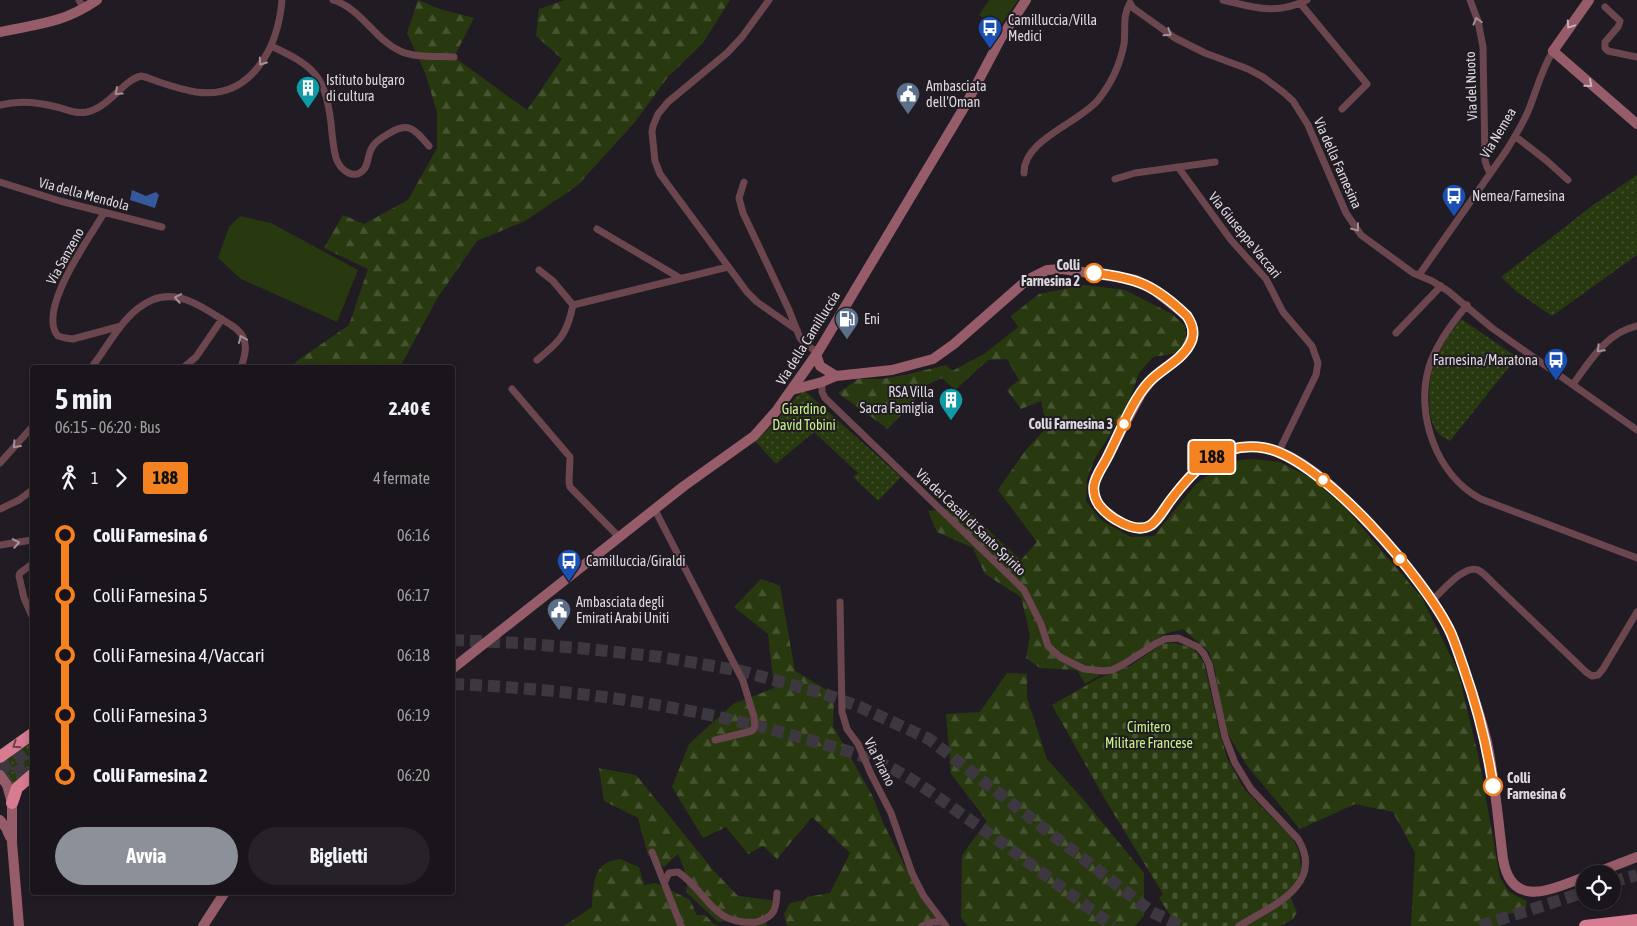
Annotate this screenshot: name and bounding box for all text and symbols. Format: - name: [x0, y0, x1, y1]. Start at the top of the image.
- place label: Camilluccia/Villa Medici: [1008, 12, 1097, 44]
- bus stop icon: Camilluccia/Villa Medici: [977, 15, 1003, 49]
- one-way arrow: [1473, 17, 1483, 25]
- one-way arrow: [1567, 20, 1577, 29]
- one-way arrow: [1163, 27, 1172, 37]
- street label: Via del Nuoto: [1462, 51, 1480, 121]
- one-way arrow: [259, 56, 268, 66]
- place label: Istituto bulgaro di cultura: [326, 72, 405, 104]
- building icon: Istituto bulgaro di cultura: [295, 75, 321, 109]
- place label: Ambasciata dell'Oman: [926, 78, 986, 110]
- one-way arrow: [1583, 78, 1592, 87]
- public building icon: Ambasciata dell'Oman: [895, 81, 921, 115]
- one-way arrow: [115, 86, 124, 95]
- street label: Via Nemea: [1477, 105, 1519, 161]
- street label: Via della Farnesina: [1311, 115, 1365, 211]
- street label: Via della Mendola: [37, 174, 131, 214]
- bus stop icon: Nemea/Farnesina: [1441, 183, 1467, 217]
- place label: Nemea/Farnesina: [1472, 188, 1565, 204]
- street label: Via Giuseppe Vaccari: [1205, 189, 1285, 281]
- one-way arrow: [1350, 222, 1359, 232]
- street label: Via Sanzeno: [43, 225, 87, 287]
- place label: Colli Farnesina 2: [1021, 257, 1080, 289]
- marker: Colli Farnesina 2: [1084, 263, 1104, 283]
- street label: Via della Camilluccia: [773, 288, 843, 388]
- one-way arrow: [174, 294, 183, 304]
- fuel station icon: Eni: [834, 306, 860, 340]
- place label: Eni: [864, 311, 880, 327]
- one-way arrow: [237, 335, 248, 344]
- one-way arrow: [1597, 343, 1606, 352]
- bus stop icon: Farnesina/Maratona: [1543, 347, 1569, 381]
- place label: Farnesina/Maratona: [1433, 352, 1538, 368]
- text: 5 min: [55, 383, 112, 415]
- place label: RSA Villa Sacra Famiglia: [860, 384, 934, 416]
- building icon: RSA Villa Sacra Famiglia: [938, 387, 964, 421]
- text: 2.40 €: [389, 397, 430, 419]
- park label: Giardino David Tobini: [772, 401, 836, 433]
- place label: Colli Farnesina 3: [1028, 416, 1113, 432]
- marker: Colli Farnesina 3: [1117, 417, 1131, 431]
- text: 06:15 – 06:20 · Bus: [55, 418, 160, 436]
- one-way arrow: [13, 439, 22, 448]
- line badge: 188: [1183, 441, 1241, 473]
- text: 188: [1199, 446, 1225, 467]
- icon: walk: [55, 464, 83, 492]
- icon: forward: [107, 464, 135, 492]
- street label: Via dei Casali di Santo Spirito: [913, 465, 1029, 579]
- text: 188: [153, 467, 178, 488]
- text: 1: [91, 469, 99, 487]
- text: 4 fermate: [373, 469, 430, 487]
- unlabelled marker: [1316, 473, 1330, 487]
- text: Colli Farnesina 6: [93, 524, 208, 546]
- text: 06:16: [397, 526, 430, 544]
- one-way arrow: [12, 538, 21, 548]
- bus stop icon: Camilluccia/Giraldi: [556, 548, 582, 582]
- unlabelled marker: [1393, 552, 1407, 566]
- place label: Camilluccia/Giraldi: [586, 553, 686, 569]
- text: Colli Farnesina 5: [93, 584, 208, 606]
- text: 06:17: [397, 586, 430, 604]
- place label: Ambasciata degli Emirati Arabi Uniti: [576, 594, 669, 626]
- public building icon: Ambasciata degli Emirati Arabi Uniti: [546, 597, 572, 631]
- text: Colli Farnesina 4/Vaccari: [93, 644, 265, 666]
- text: 06:18: [397, 646, 430, 664]
- text: Colli Farnesina 3: [93, 704, 208, 726]
- text: 06:19: [397, 706, 430, 724]
- park label: Cimitero Militare Francese: [1105, 719, 1193, 751]
- street label: Via Pirano: [861, 735, 899, 789]
- one-way arrow: [12, 739, 21, 749]
- text: Colli Farnesina 2: [93, 764, 208, 786]
- text: 06:20: [397, 766, 430, 784]
- place label: Colli Farnesina 6: [1507, 770, 1567, 802]
- marker: Colli Farnesina 6: [1483, 776, 1503, 796]
- button: Avvia: [55, 827, 238, 885]
- button: Biglietti: [248, 827, 430, 885]
- map controls: [1576, 865, 1621, 910]
- button: locate: [1576, 865, 1621, 910]

